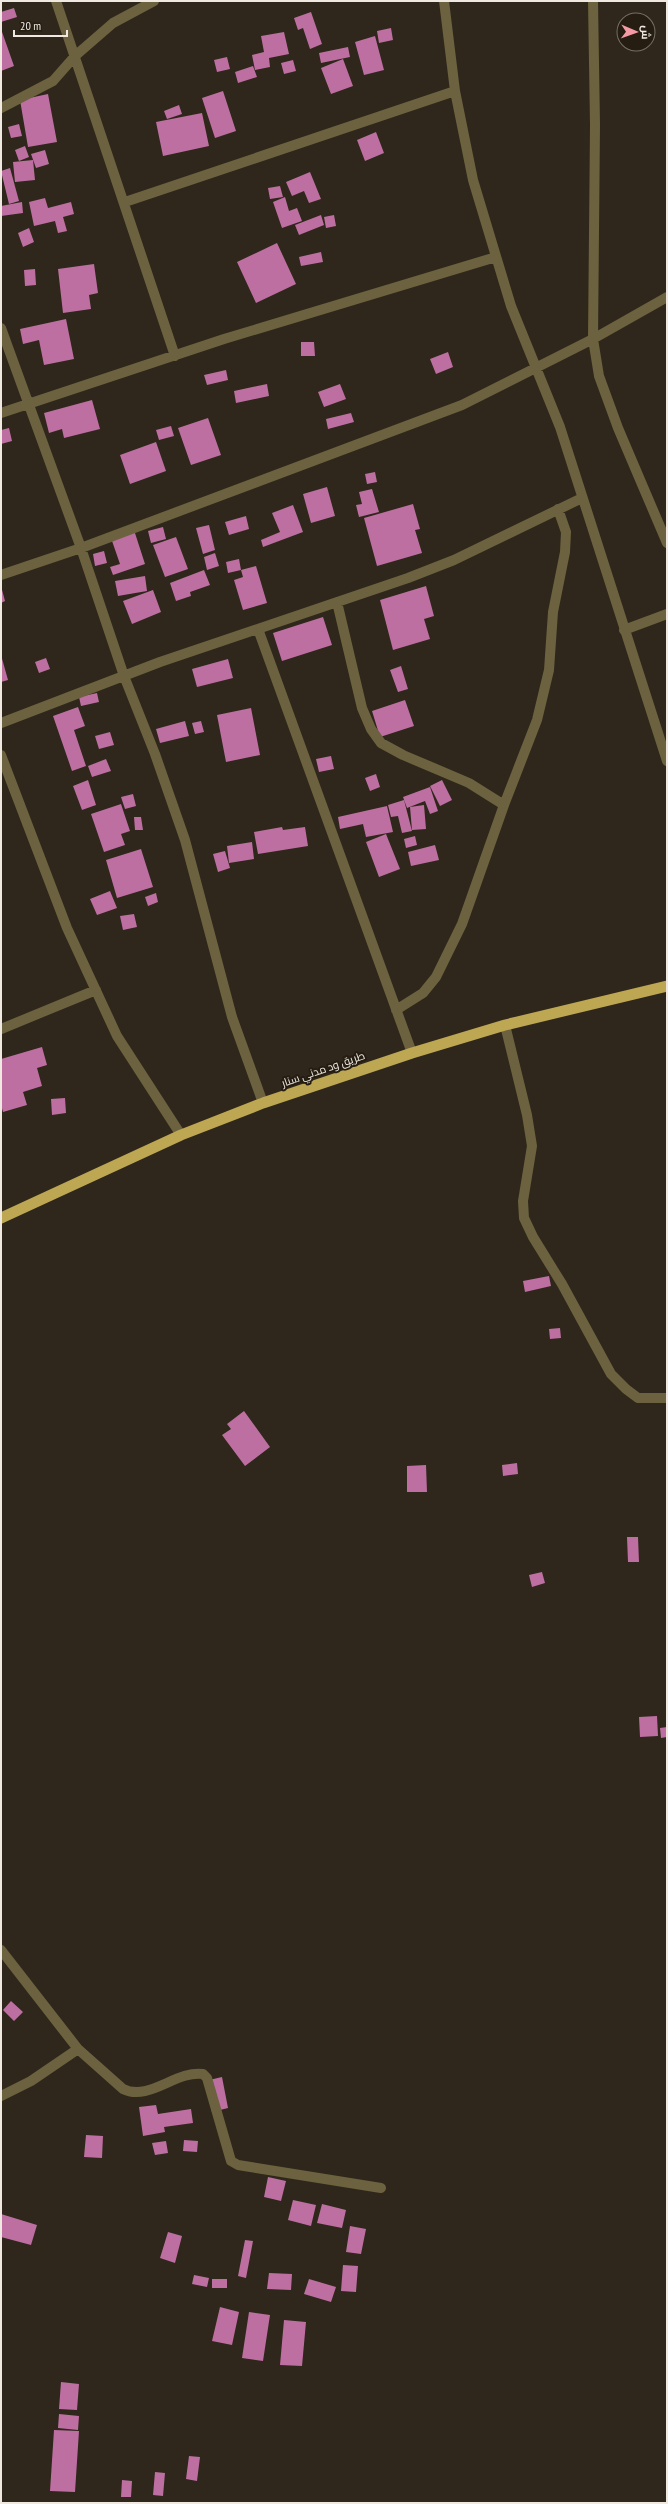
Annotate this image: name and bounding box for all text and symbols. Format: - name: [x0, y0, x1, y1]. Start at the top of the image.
- scale bar: [14, 12, 67, 38]
- north arrow: [616, 12, 656, 52]
- text: 20 m: [20, 18, 41, 33]
- text: ش: [639, 25, 653, 40]
- street label: طريق ود مدني سنار: [278, 1048, 367, 1092]

